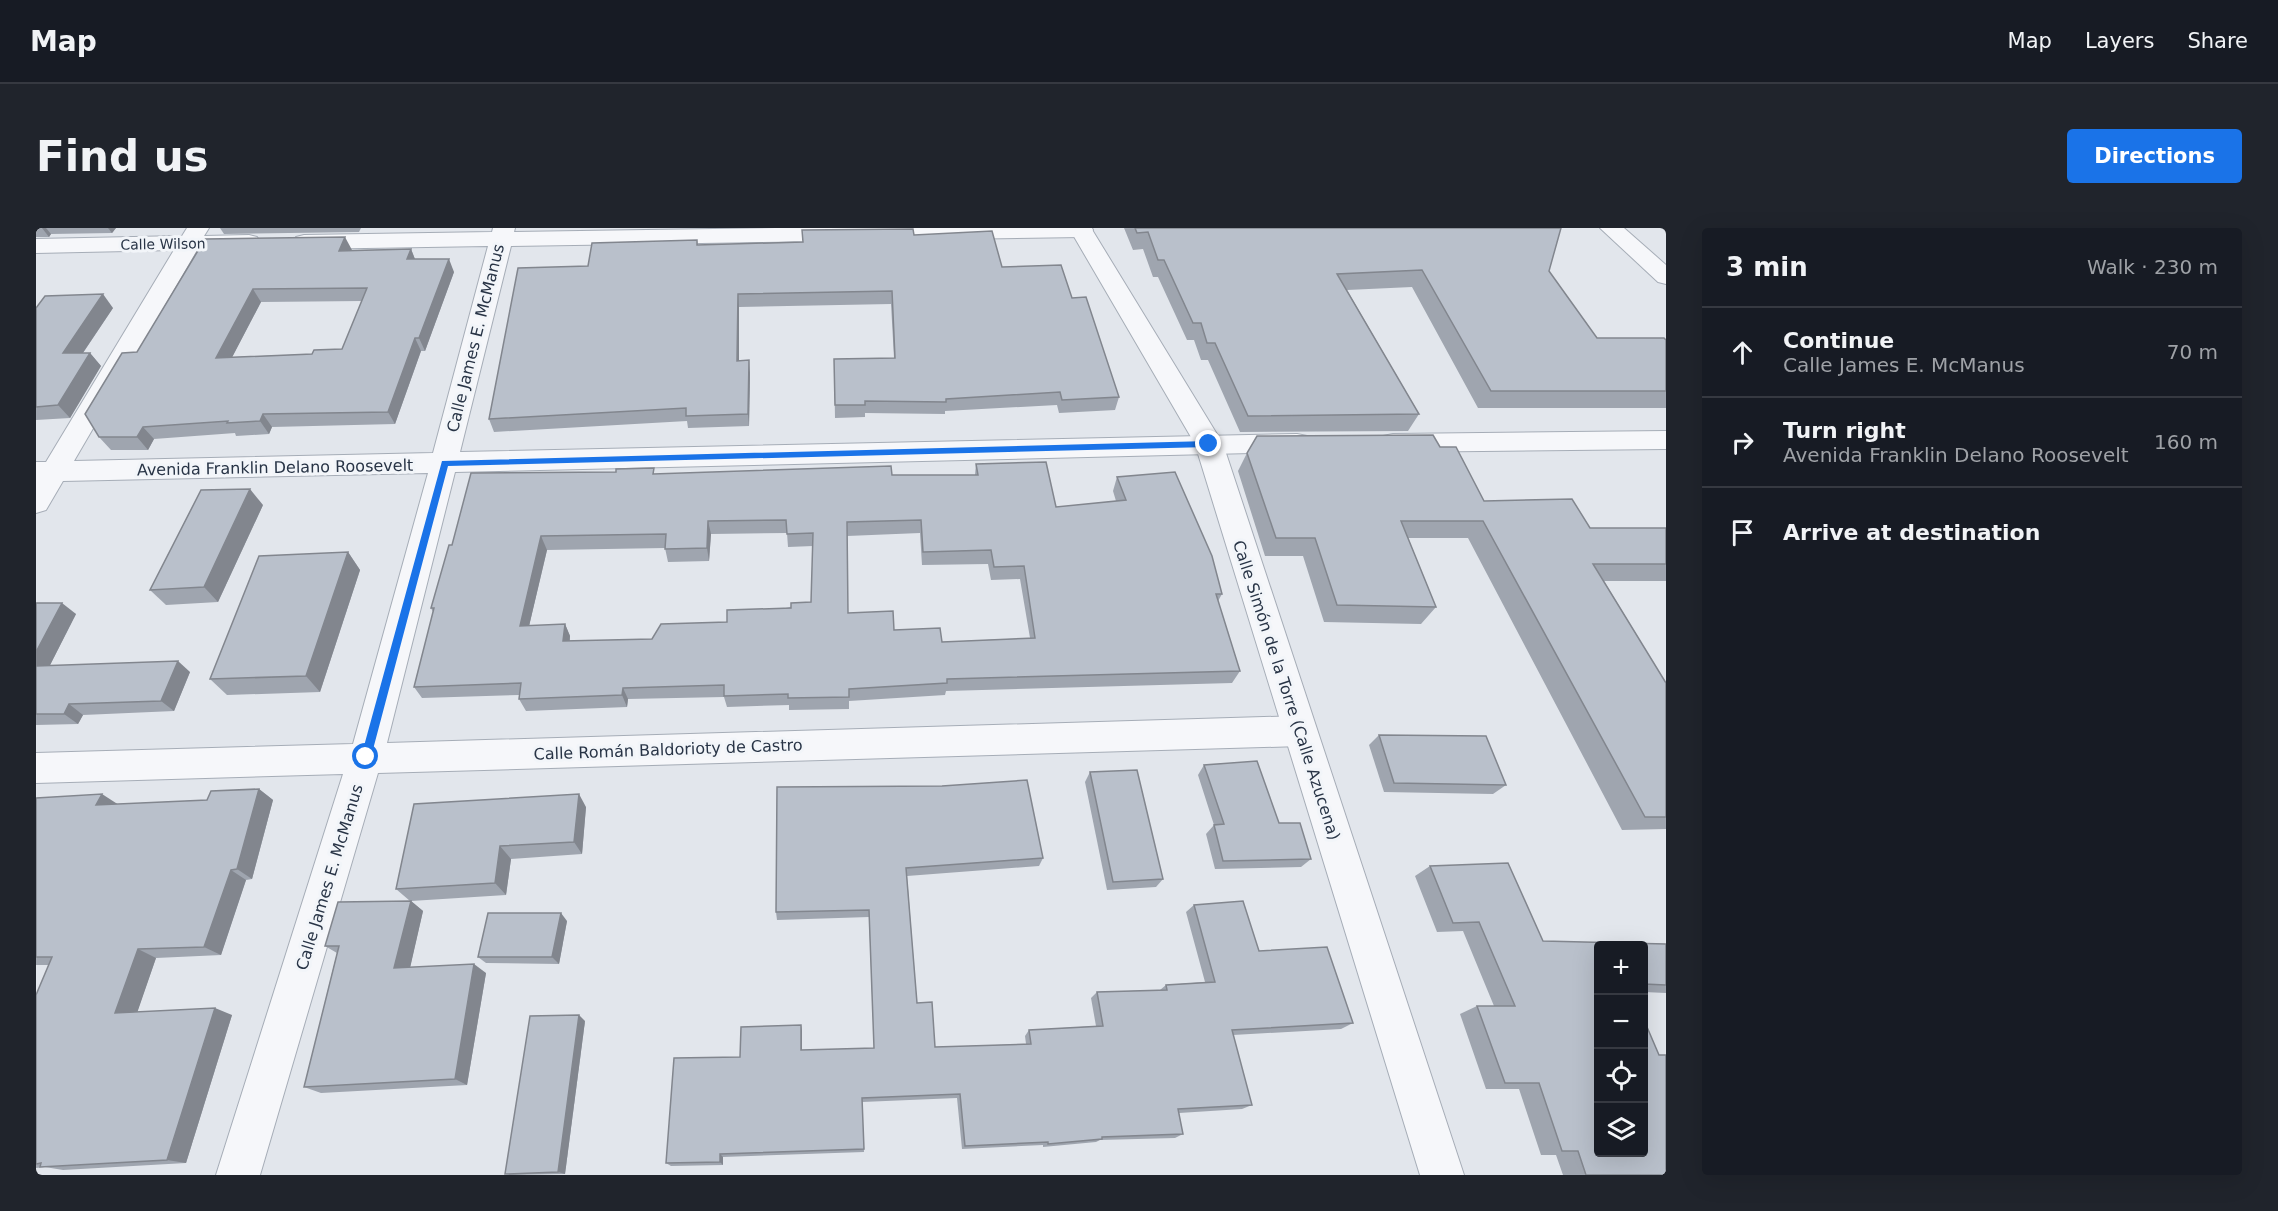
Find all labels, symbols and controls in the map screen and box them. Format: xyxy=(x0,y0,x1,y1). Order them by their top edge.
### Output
text: Map xyxy=(30,25,97,58)
text: Map xyxy=(2008,29,2052,53)
text: Layers xyxy=(2085,29,2154,53)
text: Share xyxy=(2187,29,2248,53)
button: Directions xyxy=(2067,129,2242,183)
text: Find us xyxy=(36,132,209,181)
street label: Calle Wilson xyxy=(120,235,206,253)
street label: Calle James E. McManus xyxy=(443,242,508,434)
text: 3 min xyxy=(1726,252,1808,282)
text: Walk · 230 m xyxy=(2087,255,2218,279)
text: Continue xyxy=(1783,328,1894,353)
icon: ahead xyxy=(1726,336,1759,369)
text: 70 m xyxy=(2167,340,2218,364)
text: Calle James E. McManus xyxy=(1783,353,2025,377)
text: Turn right xyxy=(1783,418,1906,443)
icon: right xyxy=(1726,426,1759,459)
route end xyxy=(1195,430,1221,456)
text: 160 m xyxy=(2154,430,2218,454)
text: Avenida Franklin Delano Roosevelt xyxy=(1783,443,2129,467)
street label: Avenida Franklin Delano Roosevelt xyxy=(137,456,413,479)
icon: arrive xyxy=(1726,516,1759,549)
text: Arrive at destination xyxy=(1783,520,2040,545)
street label: Calle Simón de la Torre (Calle Azucena) xyxy=(1229,538,1344,842)
street label: Calle Román Baldorioty de Castro xyxy=(533,735,803,764)
route start xyxy=(352,743,378,769)
street label: Calle James E. McManus xyxy=(292,782,367,972)
map controls xyxy=(1594,941,1648,1157)
button: + xyxy=(1594,941,1648,995)
button: − xyxy=(1594,995,1648,1049)
button: locate xyxy=(1594,1049,1648,1103)
button: layers xyxy=(1594,1103,1648,1157)

